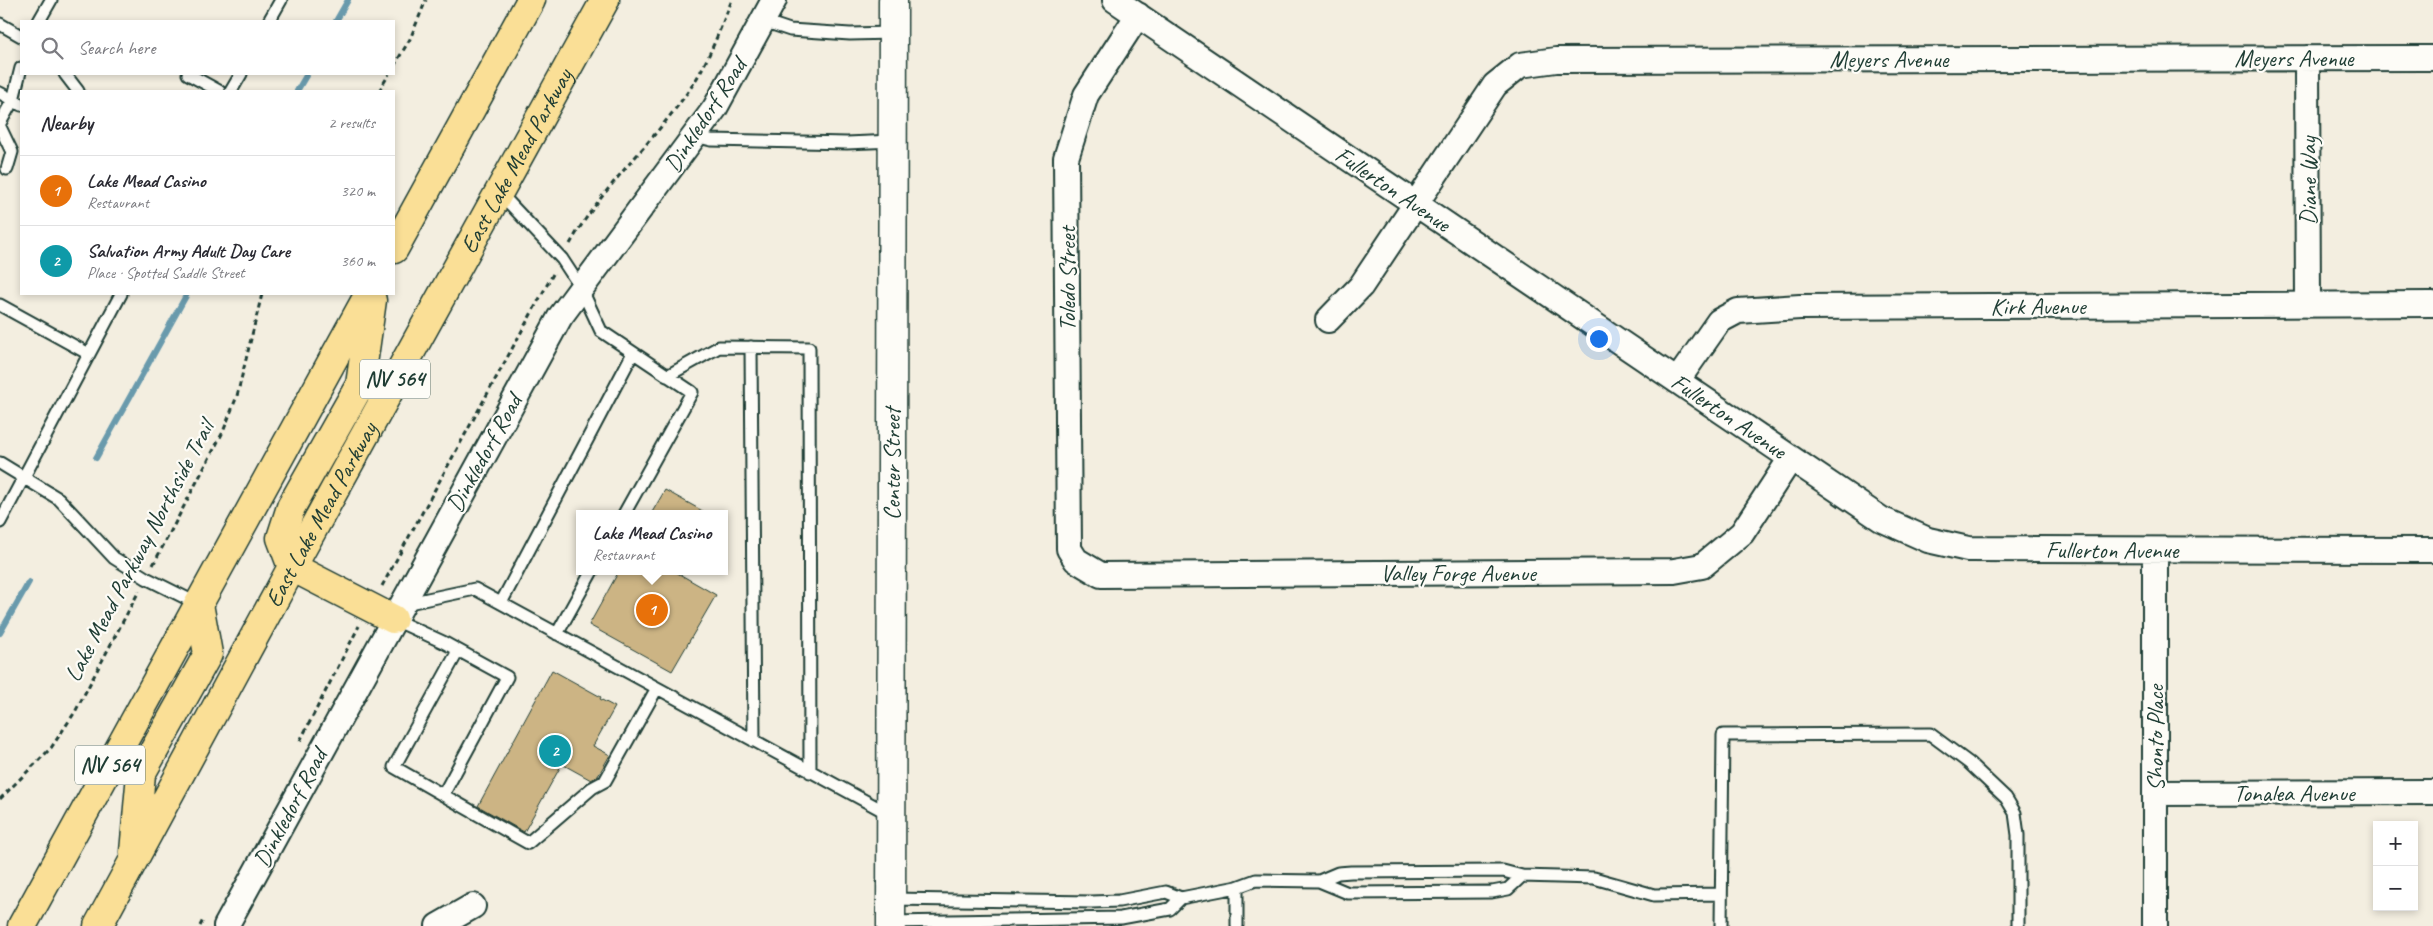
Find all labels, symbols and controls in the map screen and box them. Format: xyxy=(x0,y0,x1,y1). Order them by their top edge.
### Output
search box xyxy=(20,20,395,75)
icon: search xyxy=(38,34,66,62)
text: Search here xyxy=(78,36,155,60)
street label: Meyers Avenue xyxy=(2235,43,2356,73)
street label: Meyers Avenue xyxy=(1830,44,1951,74)
street label: Dinkledorf Road xyxy=(657,49,755,178)
street label: East Lake Mead Parkway xyxy=(453,62,580,258)
text: Nearby xyxy=(40,110,93,136)
text: 2 results xyxy=(328,113,375,133)
street label: Diane Way xyxy=(2293,135,2323,225)
street label: Fullerton Avenue xyxy=(1330,139,1458,240)
text: Lake Mead Casino xyxy=(87,169,206,193)
text: 1 xyxy=(52,181,60,201)
text: 320 m xyxy=(341,181,375,201)
text: Restaurant xyxy=(87,193,149,213)
street label: Toledo Street xyxy=(1052,225,1082,331)
text: Salvation Army Adult Day Care xyxy=(87,239,290,263)
text: 2 xyxy=(52,251,60,271)
text: 360 m xyxy=(341,251,375,271)
text: Place · Spotted Saddle Street xyxy=(87,263,244,283)
street label: Kirk Avenue xyxy=(1990,291,2088,321)
your location xyxy=(1586,326,1612,352)
road number: NV 564 xyxy=(360,359,430,398)
street label: Fullerton Avenue xyxy=(1666,366,1794,467)
street label: Dinkledorf Road xyxy=(439,386,530,517)
street label: Center Street xyxy=(877,405,907,520)
street label: Lake Mead Parkway Northside Trail xyxy=(57,412,222,687)
street label: East Lake Mead Parkway xyxy=(258,415,385,612)
popup xyxy=(576,510,728,575)
text: Lake Mead Casino xyxy=(593,521,711,545)
street label: Fullerton Avenue xyxy=(2046,535,2181,565)
text: Restaurant xyxy=(593,545,655,565)
street label: Valley Forge Avenue xyxy=(1380,558,1538,588)
pin: 1 xyxy=(636,591,668,629)
street label: Shonto Place xyxy=(2140,683,2170,791)
pin: 2 xyxy=(539,732,571,770)
street label: Dinkledorf Road xyxy=(246,741,335,872)
road number: NV 564 xyxy=(75,746,145,784)
street label: Tonalea Avenue xyxy=(2233,778,2357,808)
map controls xyxy=(2373,821,2418,911)
button: + xyxy=(2373,821,2418,866)
button: − xyxy=(2373,866,2418,911)

